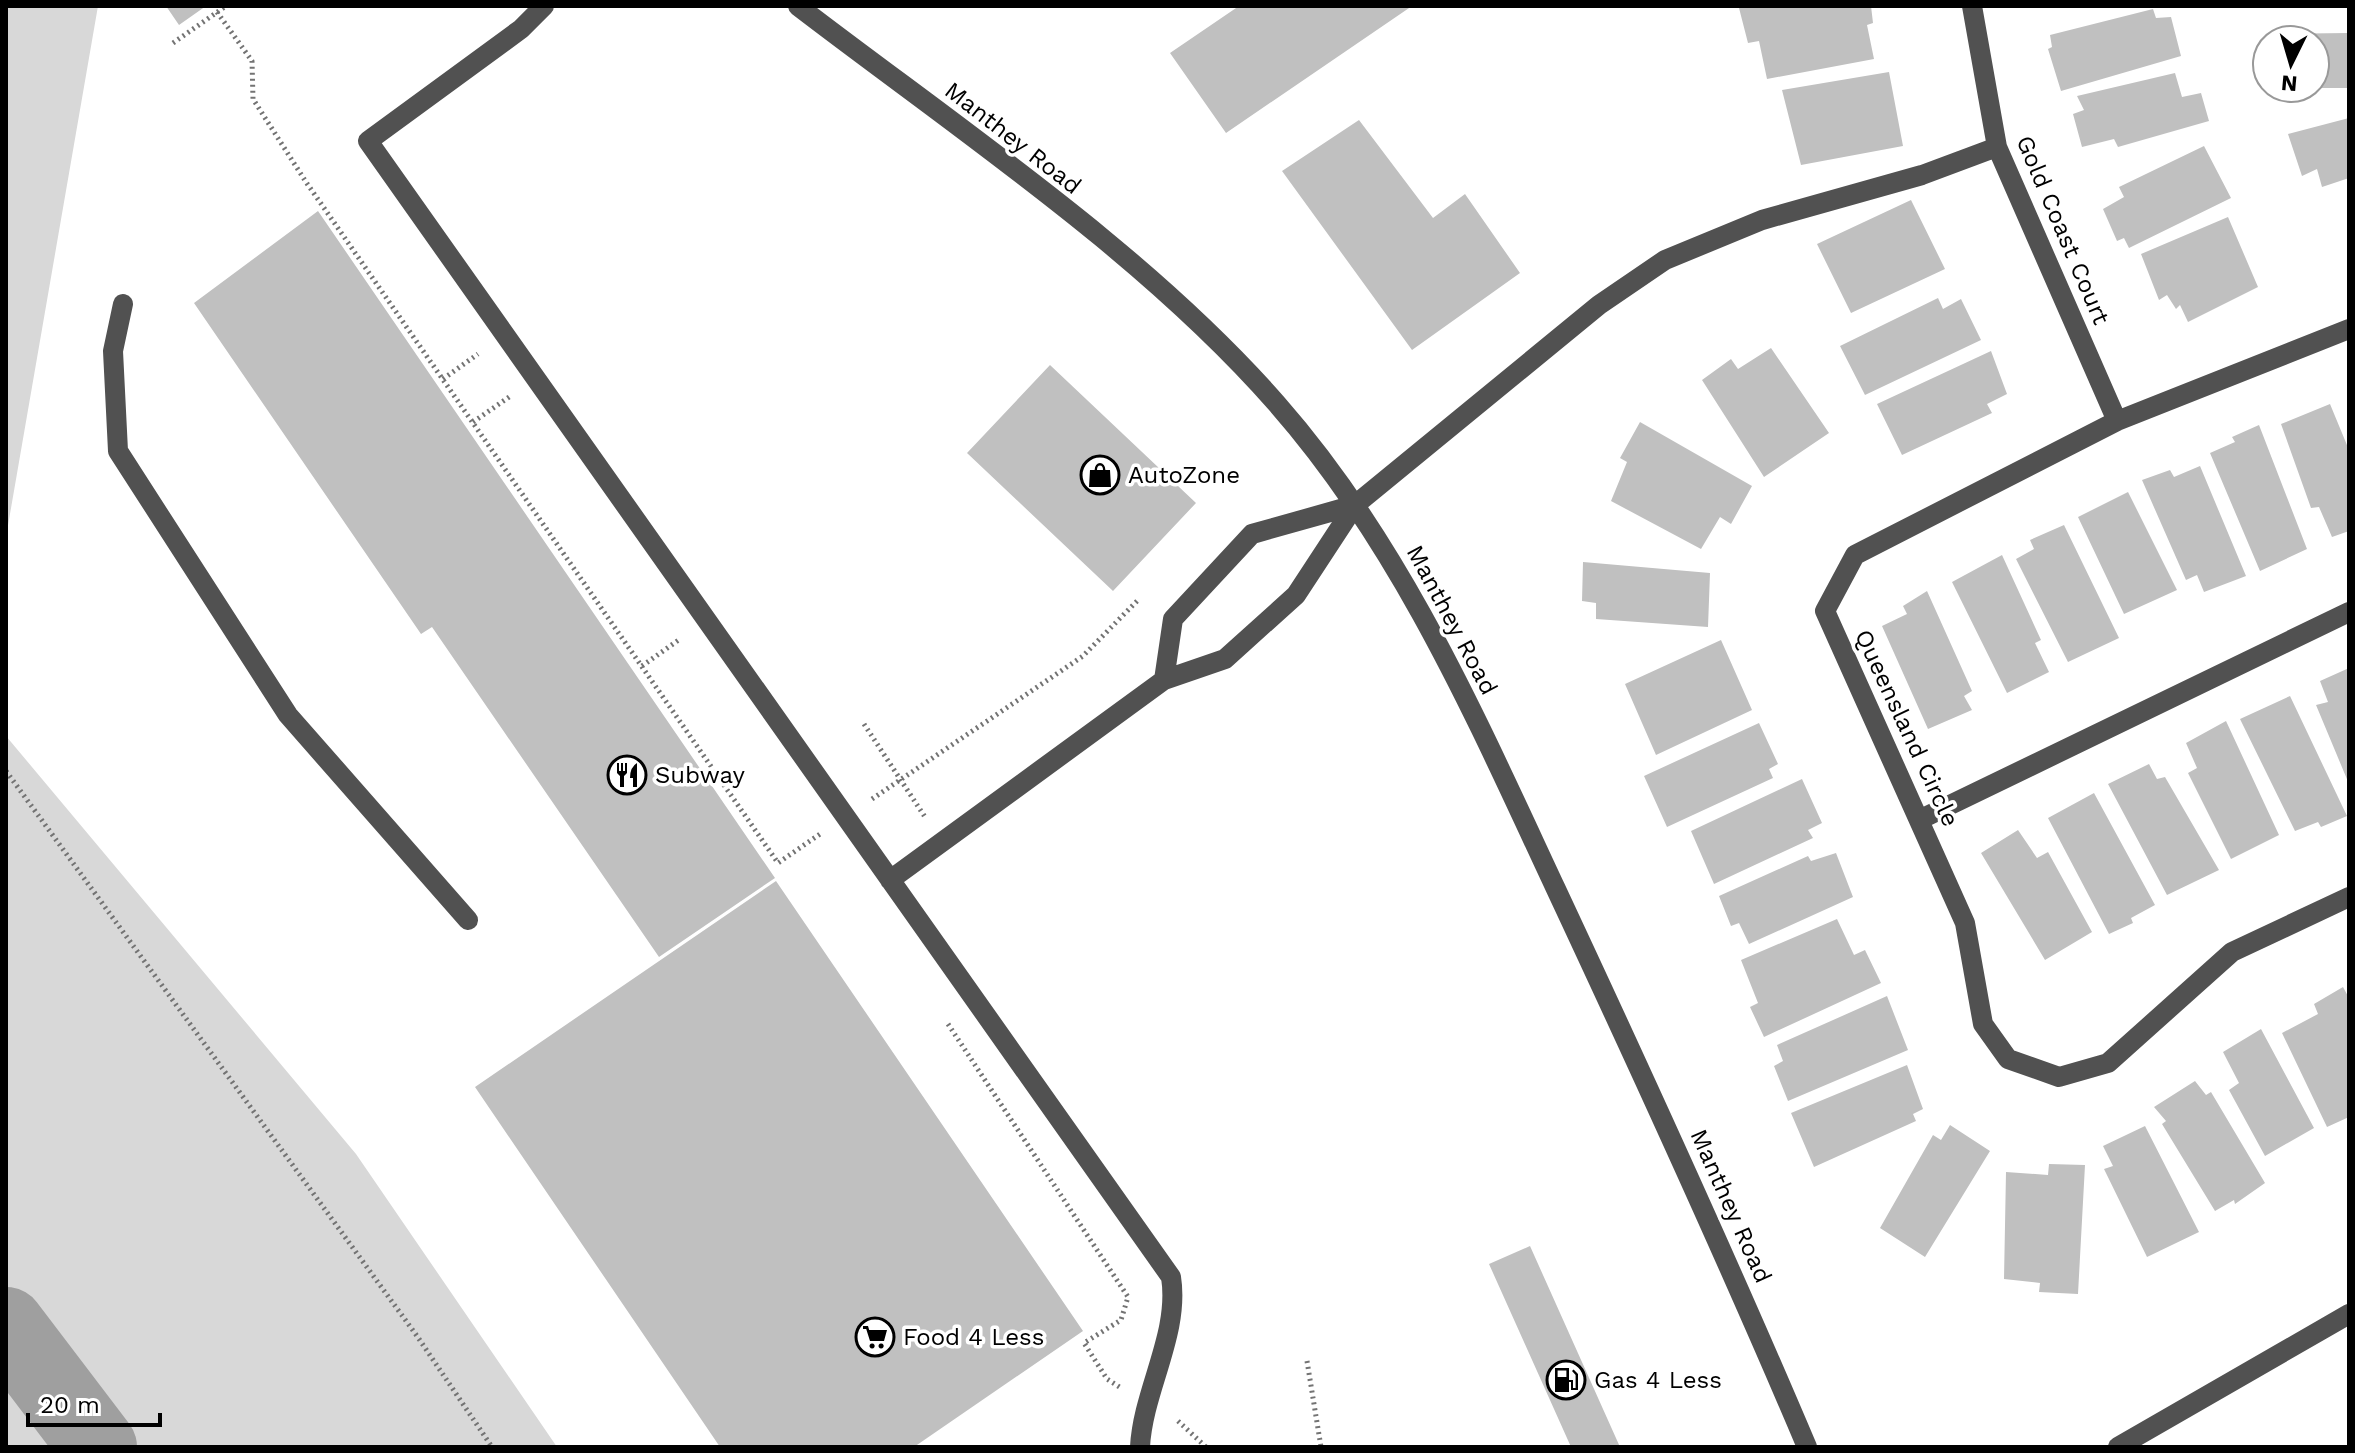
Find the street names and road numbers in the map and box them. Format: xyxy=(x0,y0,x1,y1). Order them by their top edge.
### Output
street label: Manthey Road xyxy=(939,76,1087,200)
street label: Gold Coast Court xyxy=(2011,131,2115,329)
street label: Manthey Road xyxy=(1401,540,1503,700)
street label: Queensland Circle xyxy=(1849,625,1965,831)
street label: Manthey Road xyxy=(1685,1125,1777,1287)

